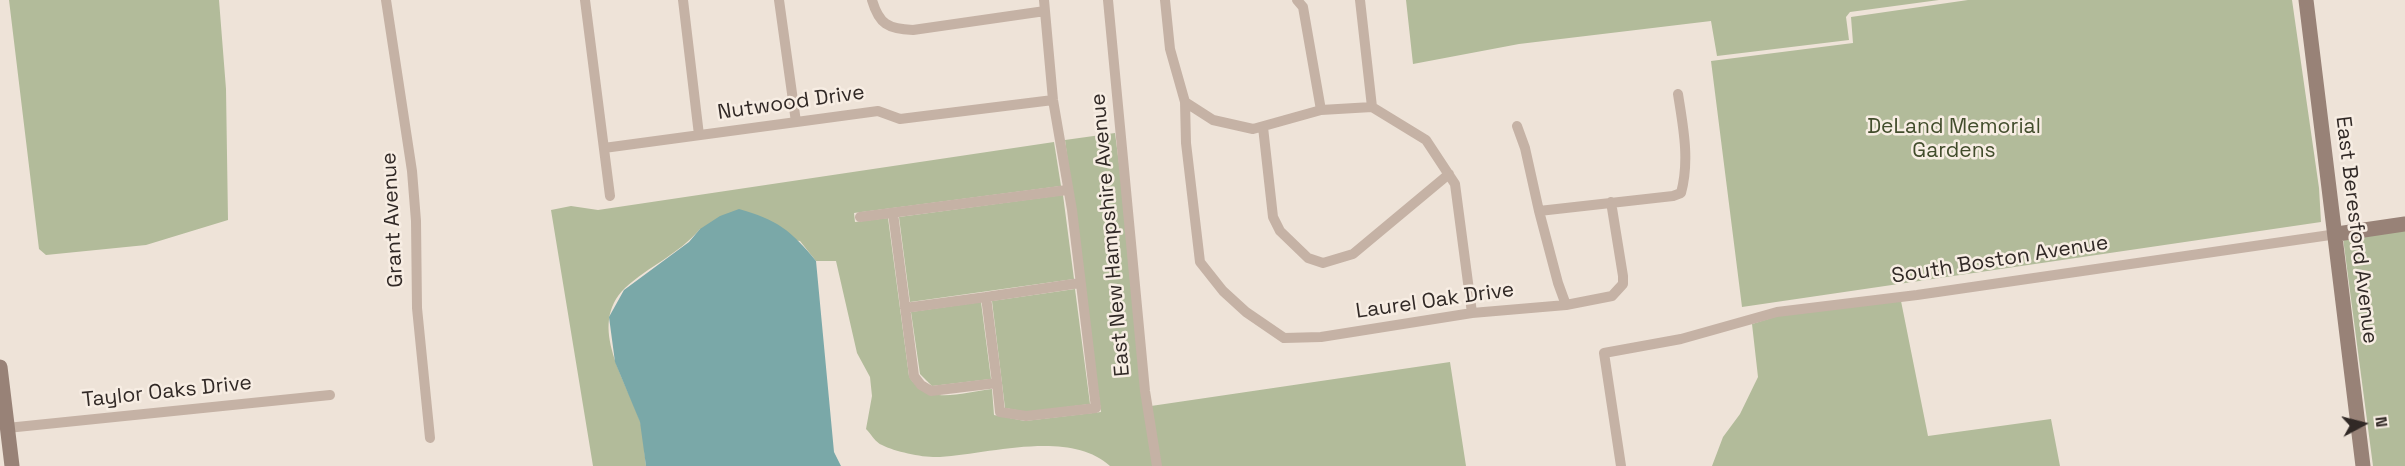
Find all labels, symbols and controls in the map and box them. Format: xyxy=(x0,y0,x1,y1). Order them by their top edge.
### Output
street label: Nutwood Drive xyxy=(716,80,866,126)
street label: East New Hampshire Avenue xyxy=(1086,92,1136,378)
park label: DeLand Memorial Gardens xyxy=(1867,114,2041,164)
street label: East Beresford Avenue xyxy=(2330,115,2382,345)
street label: Grant Avenue xyxy=(377,152,409,288)
street label: South Boston Avenue xyxy=(1890,230,2110,290)
street label: Laurel Oak Drive xyxy=(1354,277,1516,325)
street label: Taylor Oaks Drive xyxy=(81,371,253,413)
north arrow xyxy=(2333,394,2393,454)
text: N xyxy=(2370,415,2392,428)

